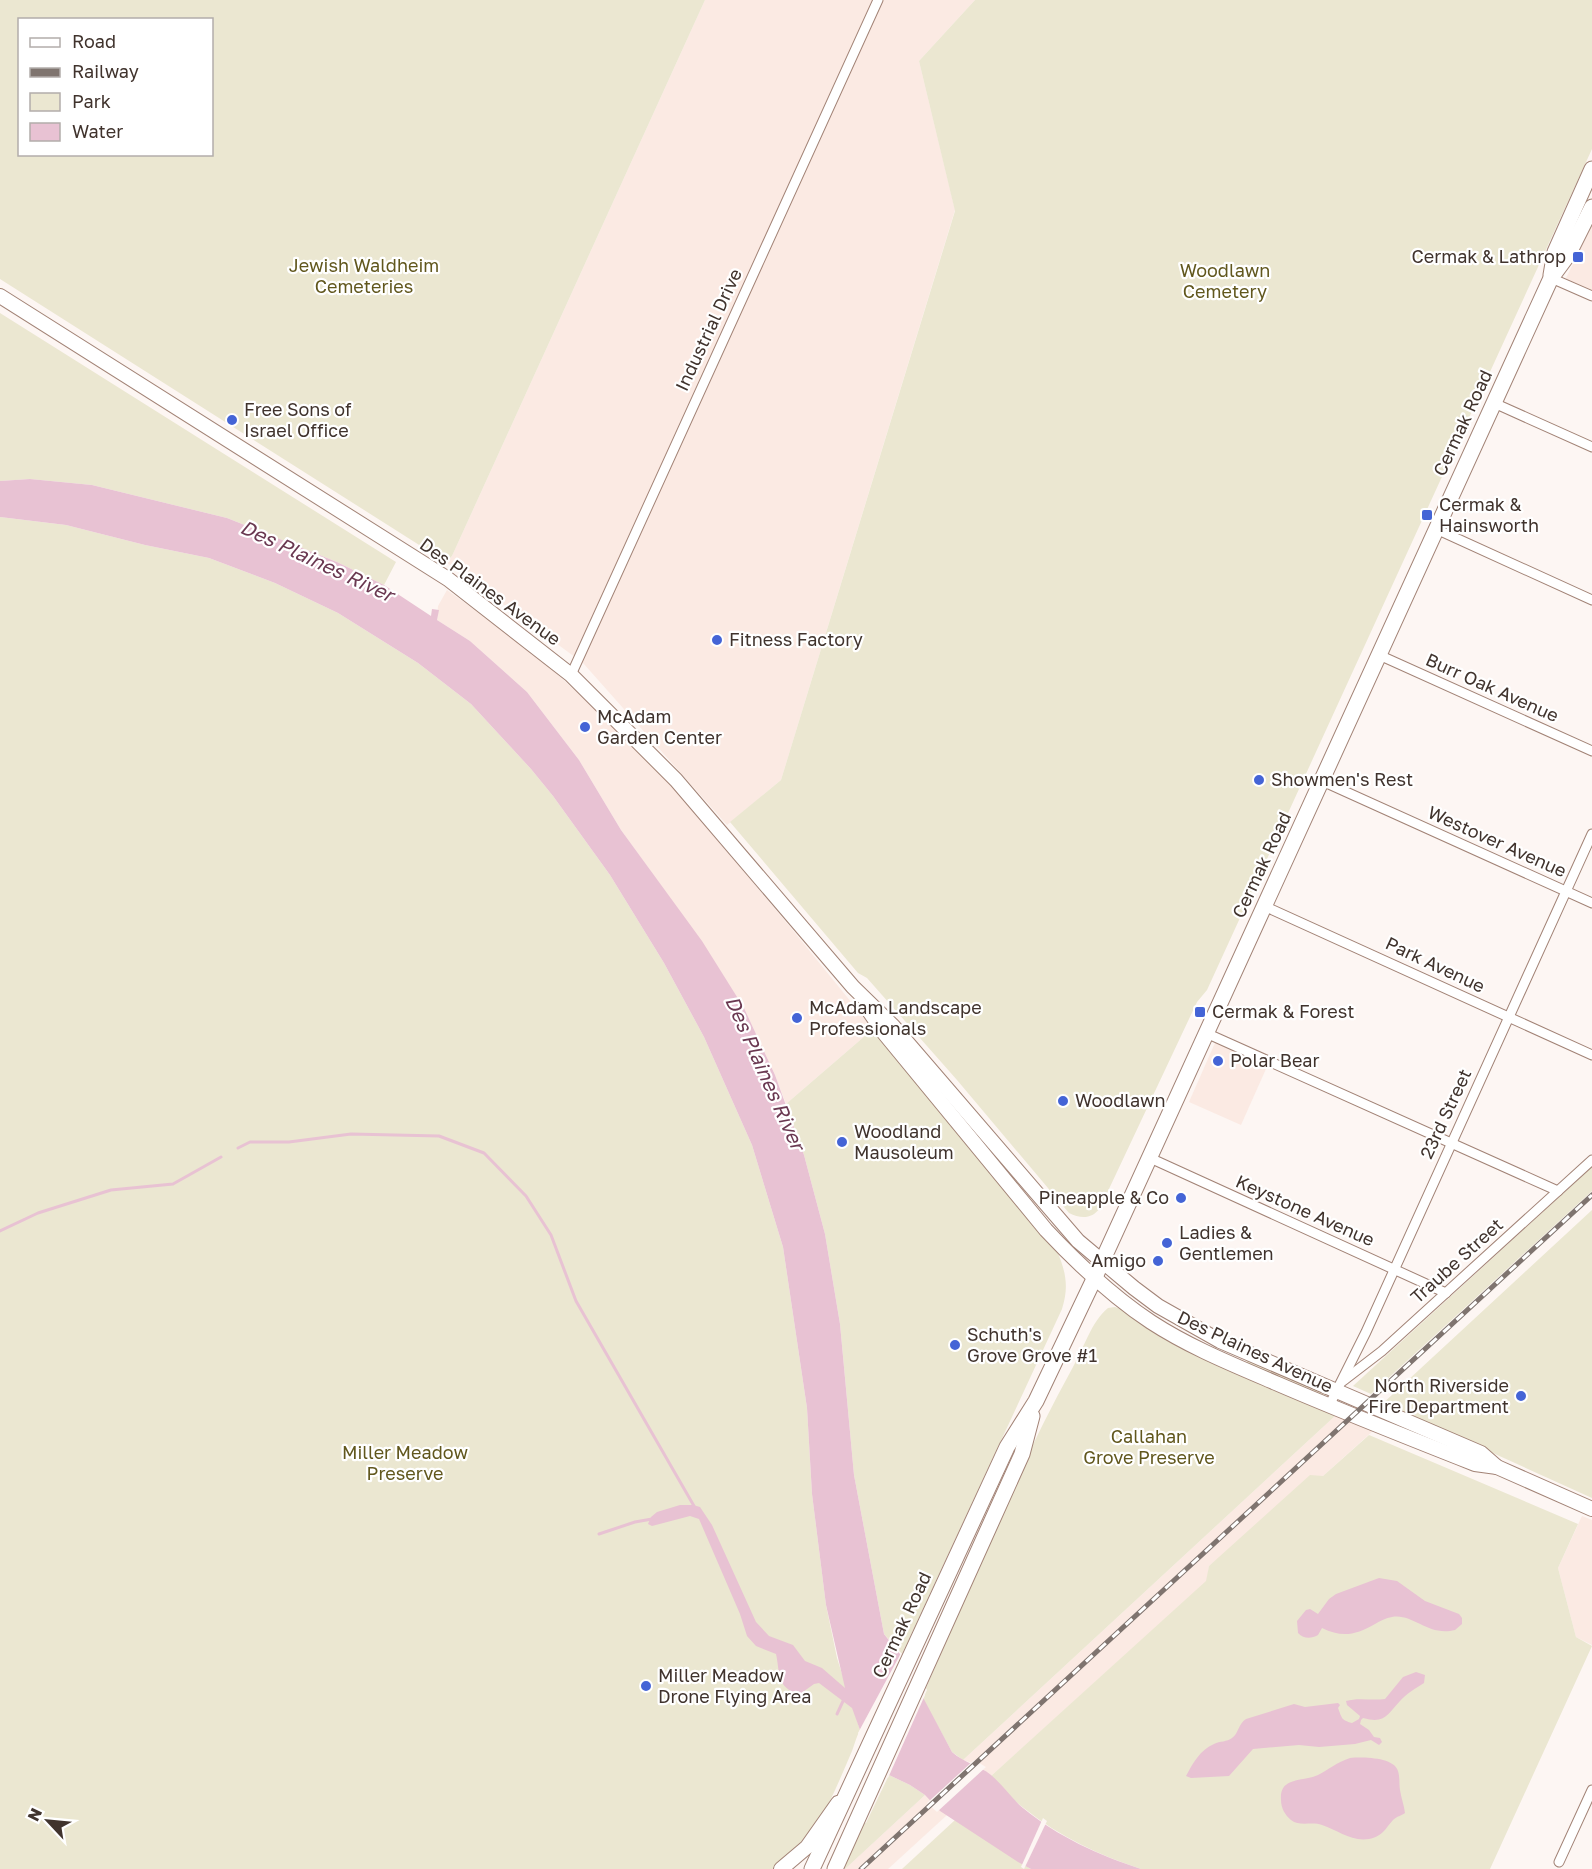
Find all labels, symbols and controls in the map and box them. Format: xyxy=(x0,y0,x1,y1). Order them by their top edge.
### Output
legend xyxy=(18,18,213,156)
text: Road xyxy=(72,30,116,52)
text: Railway xyxy=(72,60,139,82)
text: Park xyxy=(72,90,111,112)
text: Water xyxy=(72,120,123,142)
place label: Cermak & Lathrop xyxy=(1412,245,1566,267)
marker: Cermak & Lathrop xyxy=(1571,250,1585,264)
park label: Jewish Waldheim Cemeteries xyxy=(289,254,439,297)
park label: Woodlawn Cemetery xyxy=(1180,259,1270,302)
street label: Industrial Drive xyxy=(670,265,746,394)
street label: Cermak Road xyxy=(1428,366,1496,479)
place label: Free Sons of Israel Office xyxy=(244,398,352,441)
marker: Free Sons of Israel Office xyxy=(225,413,239,427)
place label: Cermak & Hainsworth xyxy=(1439,493,1539,536)
marker: Cermak & Hainsworth xyxy=(1420,508,1434,522)
water label: Des Plaines River xyxy=(237,514,401,607)
street label: Des Plaines Avenue xyxy=(416,533,565,650)
place label: Fitness Factory xyxy=(729,628,863,650)
marker: Fitness Factory xyxy=(710,633,724,647)
street label: Burr Oak Avenue xyxy=(1423,648,1562,726)
place label: McAdam Garden Center xyxy=(597,705,722,748)
marker: McAdam Garden Center xyxy=(578,720,592,734)
place label: Showmen's Rest xyxy=(1271,768,1413,790)
marker: Showmen's Rest xyxy=(1252,773,1266,787)
street label: Westover Avenue xyxy=(1425,801,1570,882)
street label: Cermak Road xyxy=(1227,808,1295,921)
street label: Park Avenue xyxy=(1382,932,1489,997)
water label: Des Plaines River xyxy=(721,992,812,1156)
place label: McAdam Landscape Professionals xyxy=(809,996,982,1039)
place label: Cermak & Forest xyxy=(1212,1000,1354,1022)
marker: Cermak & Forest xyxy=(1193,1005,1207,1019)
marker: McAdam Landscape Professionals xyxy=(790,1011,804,1025)
place label: Polar Bear xyxy=(1230,1049,1320,1071)
marker: Polar Bear xyxy=(1211,1054,1225,1068)
street label: 23rd Street xyxy=(1415,1065,1475,1162)
place label: Woodlawn xyxy=(1075,1089,1166,1111)
marker: Woodlawn xyxy=(1056,1094,1070,1108)
place label: Woodland Mausoleum xyxy=(854,1120,954,1163)
marker: Woodland Mausoleum xyxy=(835,1135,849,1149)
street label: Keystone Avenue xyxy=(1233,1170,1378,1251)
place label: Pineapple & Co xyxy=(1038,1186,1169,1208)
marker: Pineapple & Co xyxy=(1174,1191,1188,1205)
street label: Traube Street xyxy=(1406,1213,1507,1307)
place label: Ladies & Gentlemen xyxy=(1179,1221,1274,1264)
marker: Ladies & Gentlemen xyxy=(1160,1236,1174,1250)
place label: Amigo xyxy=(1091,1249,1146,1271)
marker: Amigo xyxy=(1151,1254,1165,1268)
street label: Des Plaines Avenue xyxy=(1174,1305,1337,1397)
place label: Schuth's Grove Grove #1 xyxy=(967,1323,1097,1366)
marker: Schuth's Grove Grove #1 xyxy=(948,1338,962,1352)
place label: North Riverside Fire Department xyxy=(1368,1374,1509,1417)
marker: North Riverside Fire Department xyxy=(1514,1389,1528,1403)
park label: Callahan Grove Preserve xyxy=(1083,1425,1215,1468)
park label: Miller Meadow Preserve xyxy=(342,1441,468,1484)
street label: Cermak Road xyxy=(867,1568,935,1681)
place label: Miller Meadow Drone Flying Area xyxy=(658,1664,811,1707)
marker: Miller Meadow Drone Flying Area xyxy=(639,1679,653,1693)
north arrow xyxy=(18,1791,78,1851)
text: N xyxy=(23,1805,46,1824)

